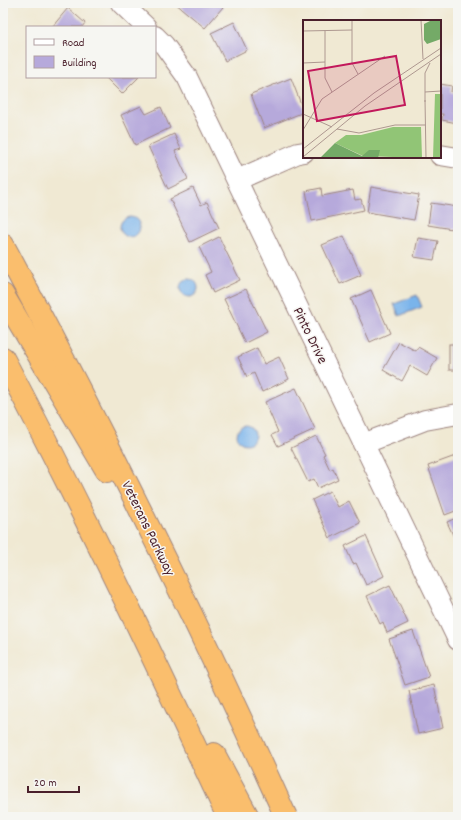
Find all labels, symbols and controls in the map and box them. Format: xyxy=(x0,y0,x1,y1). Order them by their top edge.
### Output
inset map xyxy=(303,20,441,158)
legend xyxy=(26,26,156,78)
text: Road xyxy=(62,35,84,52)
text: Building xyxy=(62,55,97,72)
street label: Pinto Drive xyxy=(286,304,333,368)
street label: Veterans Parkway xyxy=(115,478,180,581)
scale bar xyxy=(28,768,79,794)
text: 20 m xyxy=(34,775,57,792)

